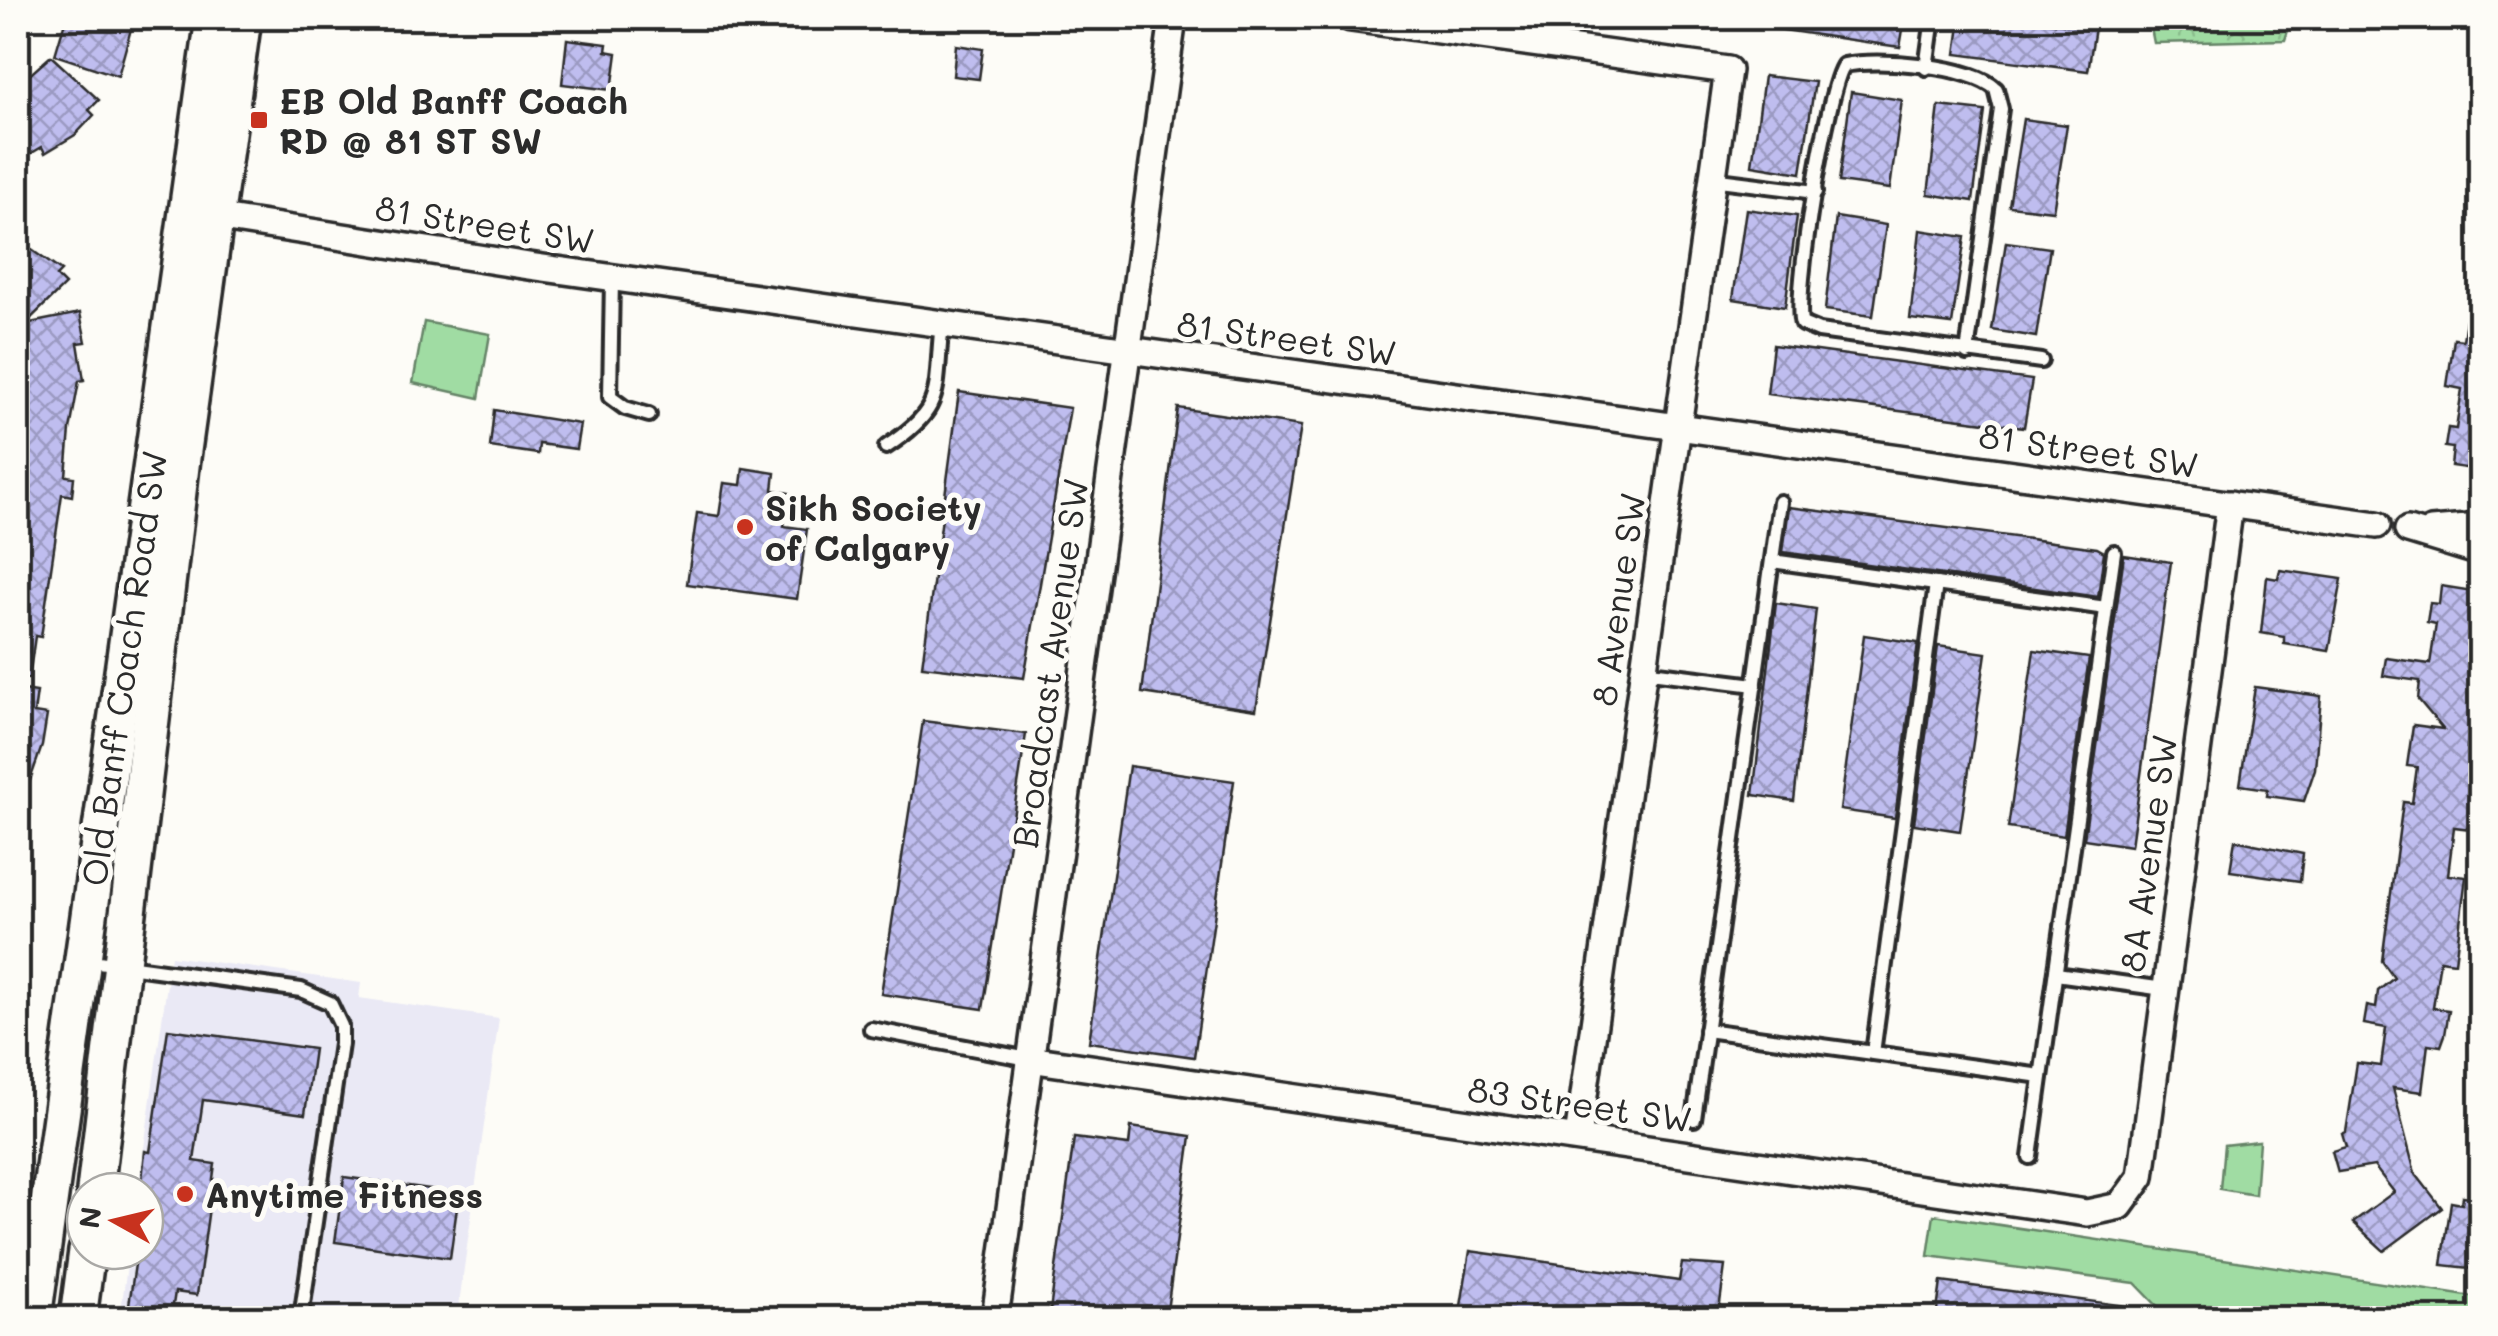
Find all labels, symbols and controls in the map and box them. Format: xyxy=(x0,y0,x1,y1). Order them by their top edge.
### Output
place label: EB Old Banff Coach RD @ 81 ST SW xyxy=(279,77,628,163)
marker: EB Old Banff Coach RD @ 81 ST SW xyxy=(248,109,270,131)
street label: 81 Street SW xyxy=(372,183,598,263)
street label: 81 Street SW xyxy=(1174,299,1400,375)
street label: 81 Street SW xyxy=(1976,411,2202,487)
street label: Old Banff Coach Road SW xyxy=(70,447,176,889)
street label: Broadcast Avenue SW xyxy=(1000,475,1098,851)
place label: Sikh Society of Calgary xyxy=(765,484,982,570)
street label: 8 Avenue SW xyxy=(1579,489,1655,709)
marker: Sikh Society of Calgary xyxy=(734,516,756,538)
street label: 8A Avenue SW xyxy=(2108,731,2186,975)
street label: 83 Street SW xyxy=(1465,1065,1695,1141)
north arrow xyxy=(65,1171,165,1271)
place label: Anytime Fitness xyxy=(205,1171,483,1217)
marker: Anytime Fitness xyxy=(174,1183,196,1205)
text: N xyxy=(70,1204,109,1230)

